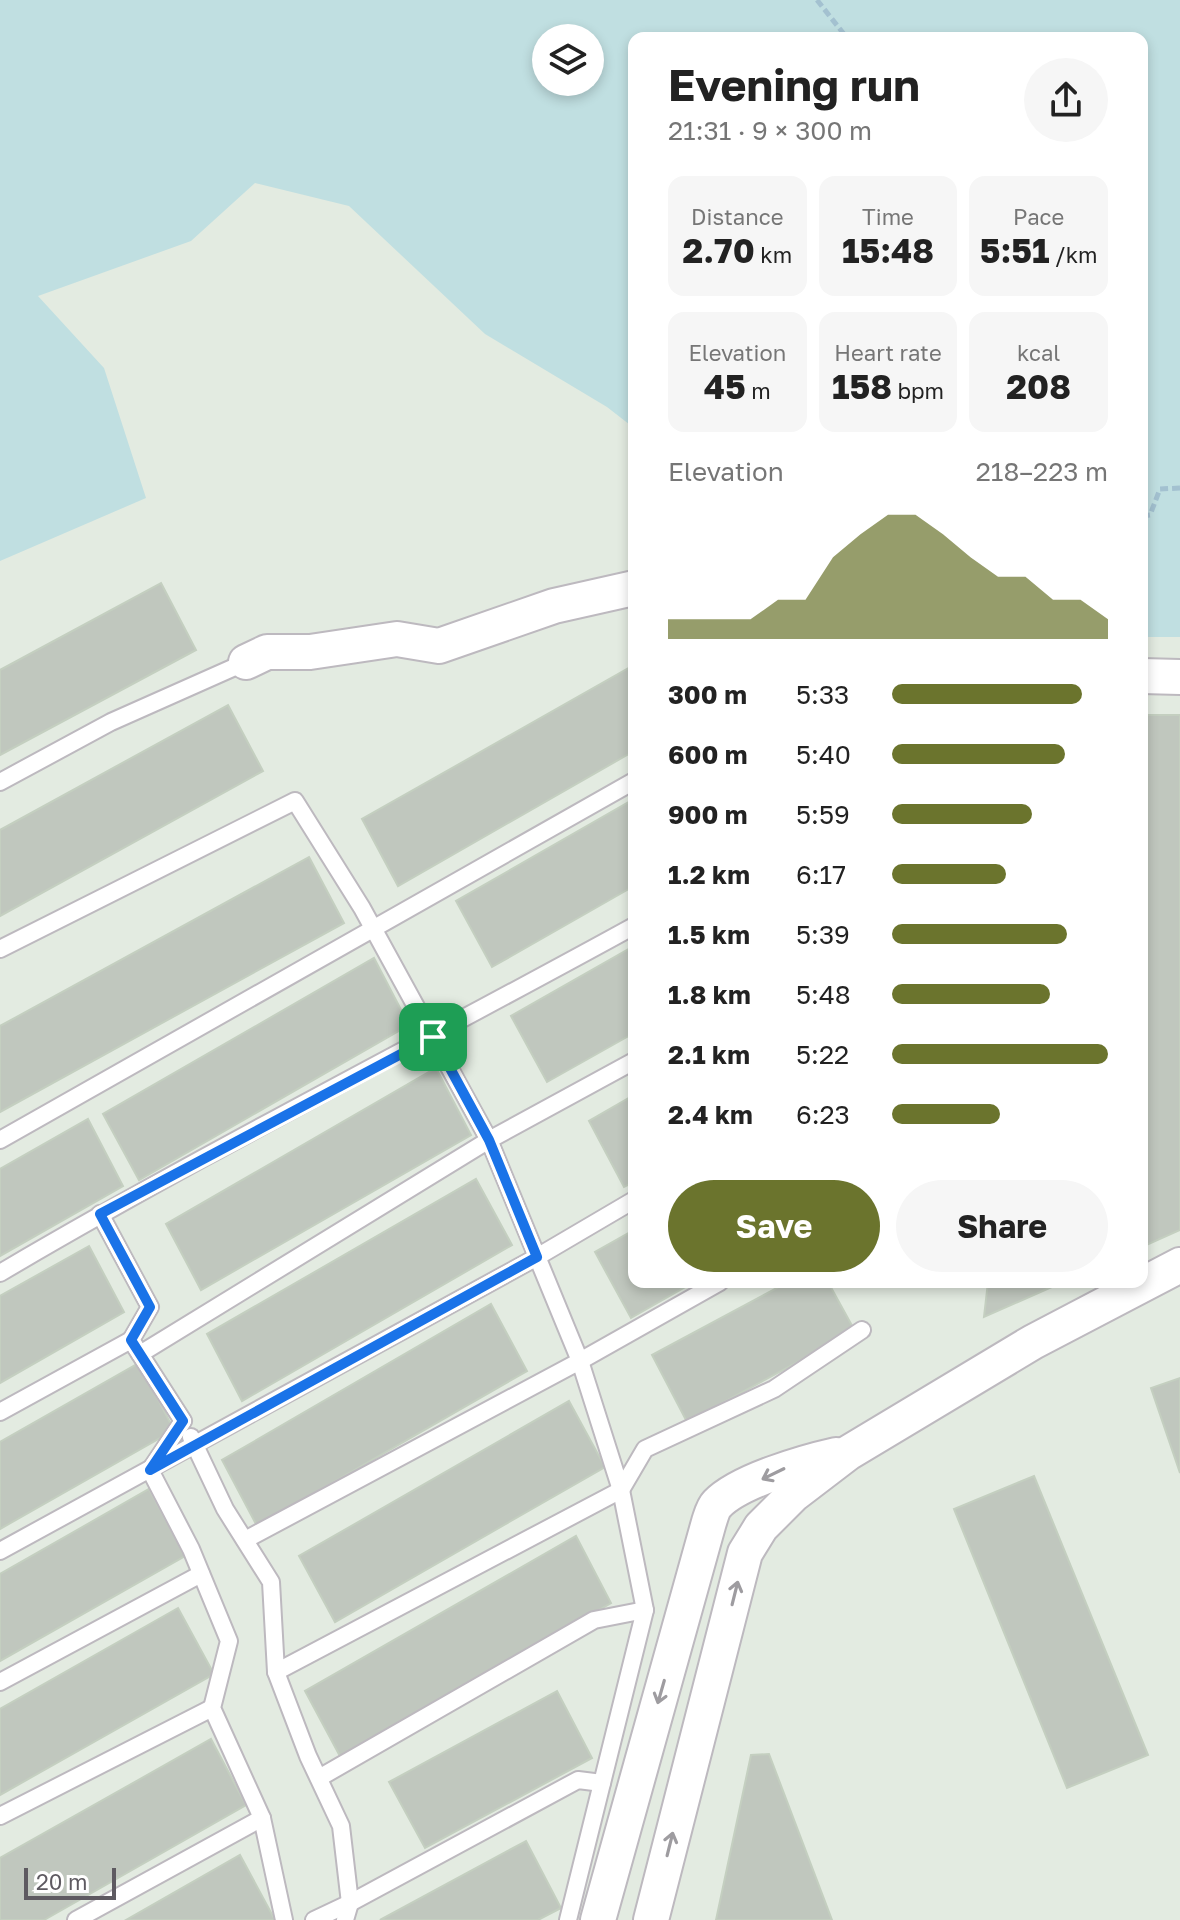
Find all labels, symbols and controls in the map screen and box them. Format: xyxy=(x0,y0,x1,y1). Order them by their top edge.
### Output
map controls xyxy=(532,24,604,96)
button: layers xyxy=(532,24,604,96)
text: Evening run xyxy=(668,58,920,111)
button: share xyxy=(1024,58,1108,142)
text: 21:31 · 9 × 300 m xyxy=(668,115,872,146)
text: Distance xyxy=(691,203,784,230)
text: Time xyxy=(862,203,914,230)
text: Pace xyxy=(1013,203,1064,230)
text: 2.70 xyxy=(683,230,755,270)
text: 15:48 xyxy=(842,230,934,270)
text: 5:51 xyxy=(980,230,1050,270)
text: km xyxy=(755,241,792,268)
text: /km xyxy=(1050,241,1098,268)
text: Elevation xyxy=(688,339,786,366)
text: Heart rate xyxy=(834,339,942,366)
text: kcal xyxy=(1017,339,1060,366)
text: 45 xyxy=(704,366,746,406)
text: 158 xyxy=(832,366,892,406)
text: 208 xyxy=(1006,366,1071,406)
text: m xyxy=(746,377,771,404)
text: bpm xyxy=(892,377,944,404)
text: Elevation xyxy=(668,456,784,487)
text: 218–223 m xyxy=(976,456,1108,487)
text: 300 m xyxy=(668,679,747,710)
text: 5:33 xyxy=(796,679,849,710)
text: 600 m xyxy=(668,739,748,770)
text: 5:40 xyxy=(796,739,851,770)
text: 900 m xyxy=(668,799,748,830)
text: 5:59 xyxy=(796,799,850,830)
text: 1.2 km xyxy=(668,859,750,890)
text: 6:17 xyxy=(796,859,846,890)
text: 1.5 km xyxy=(668,919,750,950)
text: 5:39 xyxy=(796,919,850,950)
text: 1.8 km xyxy=(668,979,751,1010)
text: 5:48 xyxy=(796,979,851,1010)
pin xyxy=(399,1003,467,1071)
icon: arrive xyxy=(411,1015,455,1059)
text: 2.1 km xyxy=(668,1039,750,1070)
text: 5:22 xyxy=(796,1039,849,1070)
text: 2.4 km xyxy=(668,1099,753,1130)
text: 6:23 xyxy=(796,1099,850,1130)
button: Save xyxy=(668,1180,880,1272)
button: Share xyxy=(896,1180,1108,1272)
one-way arrow xyxy=(762,1467,786,1482)
one-way arrow xyxy=(728,1580,743,1606)
one-way arrow xyxy=(653,1678,668,1704)
one-way arrow xyxy=(664,1832,679,1858)
scale bar xyxy=(24,1864,116,1900)
text: 20 m xyxy=(36,1868,87,1895)

